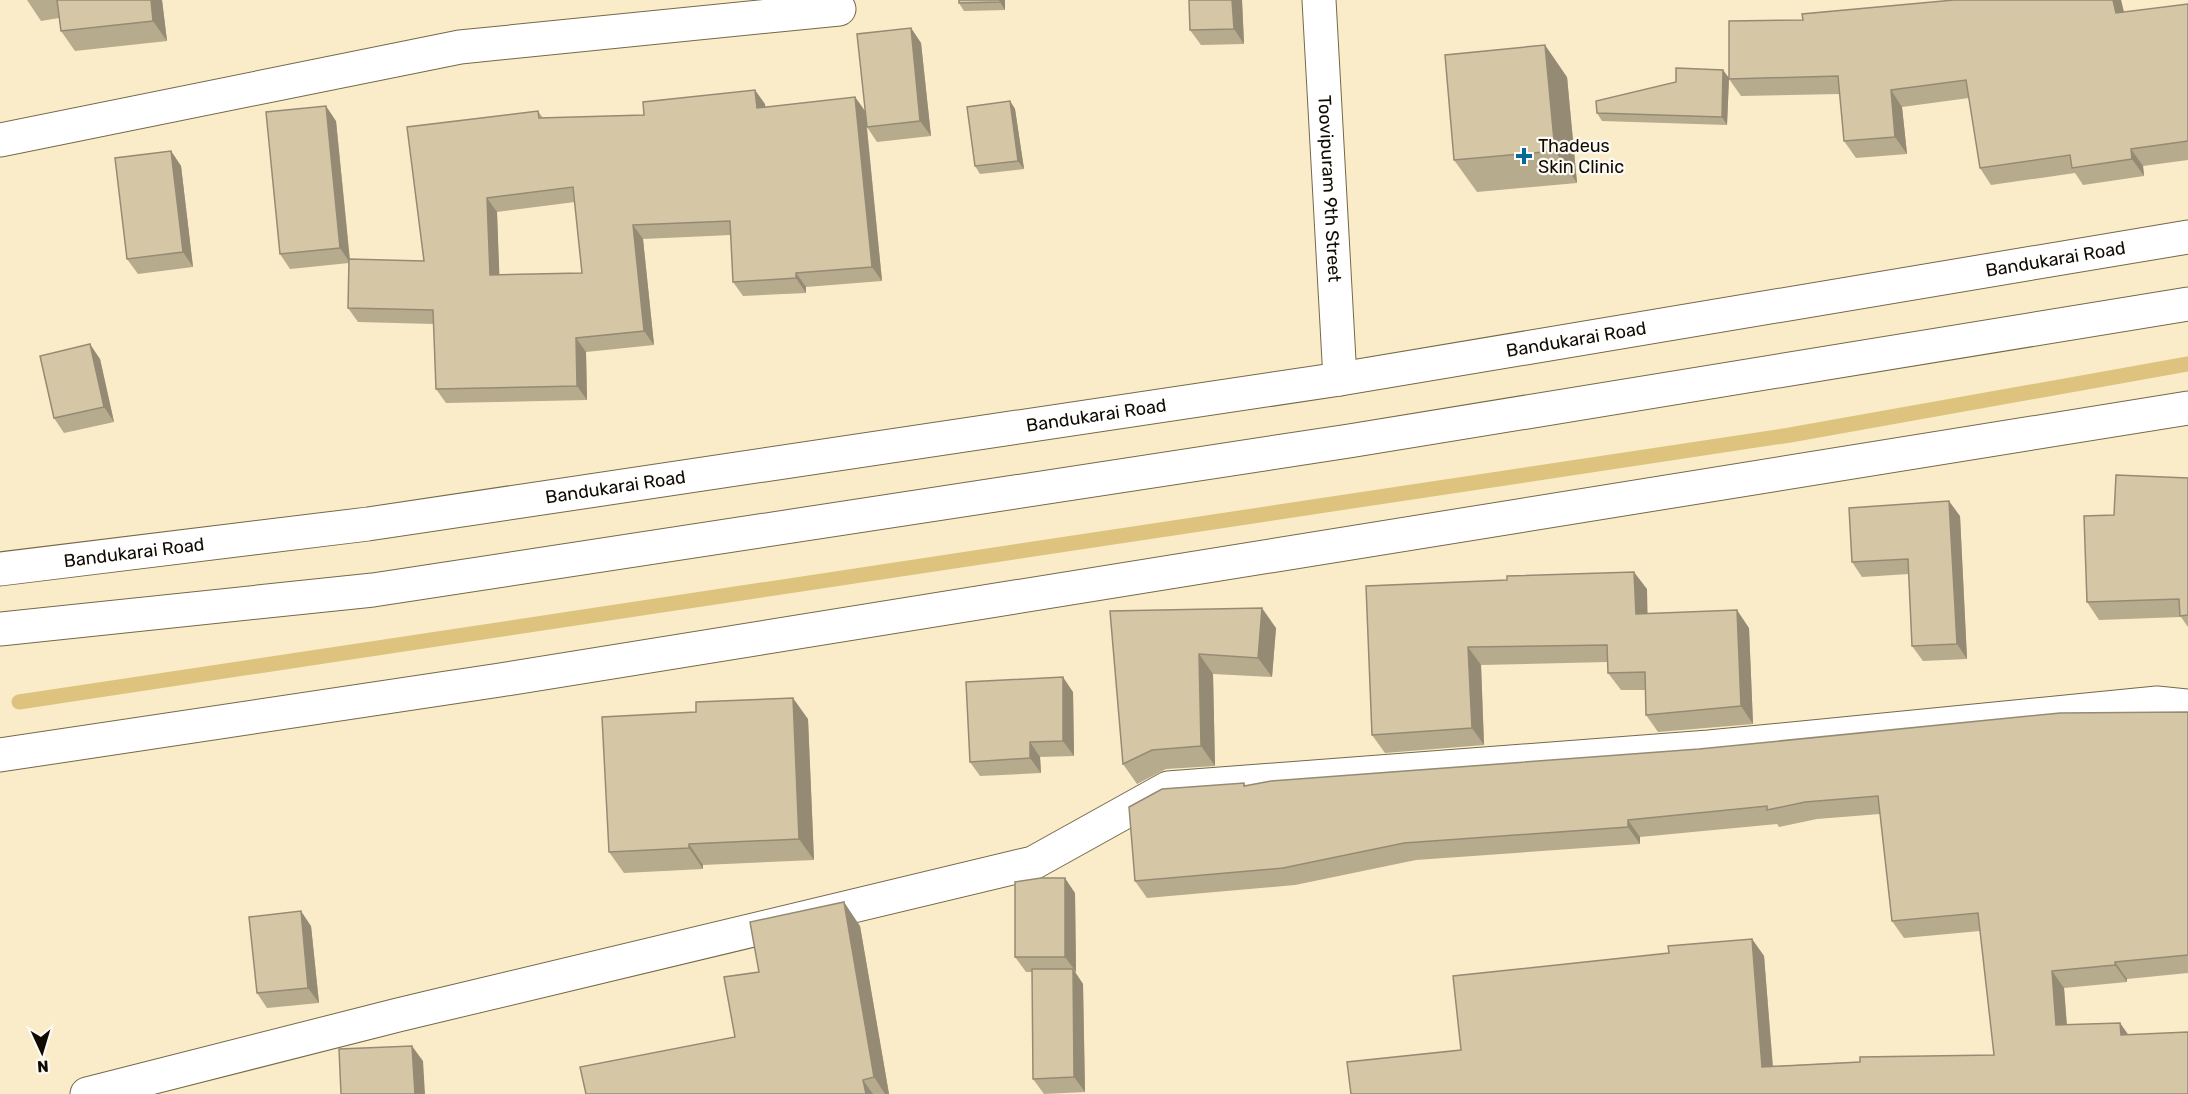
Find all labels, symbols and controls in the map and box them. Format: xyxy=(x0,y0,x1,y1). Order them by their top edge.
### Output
street label: Toovipuram 9th Street xyxy=(1313,95,1346,283)
place label: Thadeus Skin Clinic xyxy=(1538,135,1624,178)
marker: Thadeus Skin Clinic xyxy=(1515,147,1533,165)
street label: Bandukarai Road xyxy=(1984,237,2127,282)
street label: Bandukarai Road xyxy=(1505,317,1648,362)
street label: Bandukarai Road xyxy=(1025,394,1168,437)
street label: Bandukarai Road xyxy=(544,466,687,508)
street label: Bandukarai Road xyxy=(62,533,206,572)
north arrow xyxy=(12,1022,72,1082)
text: N xyxy=(37,1057,49,1076)

